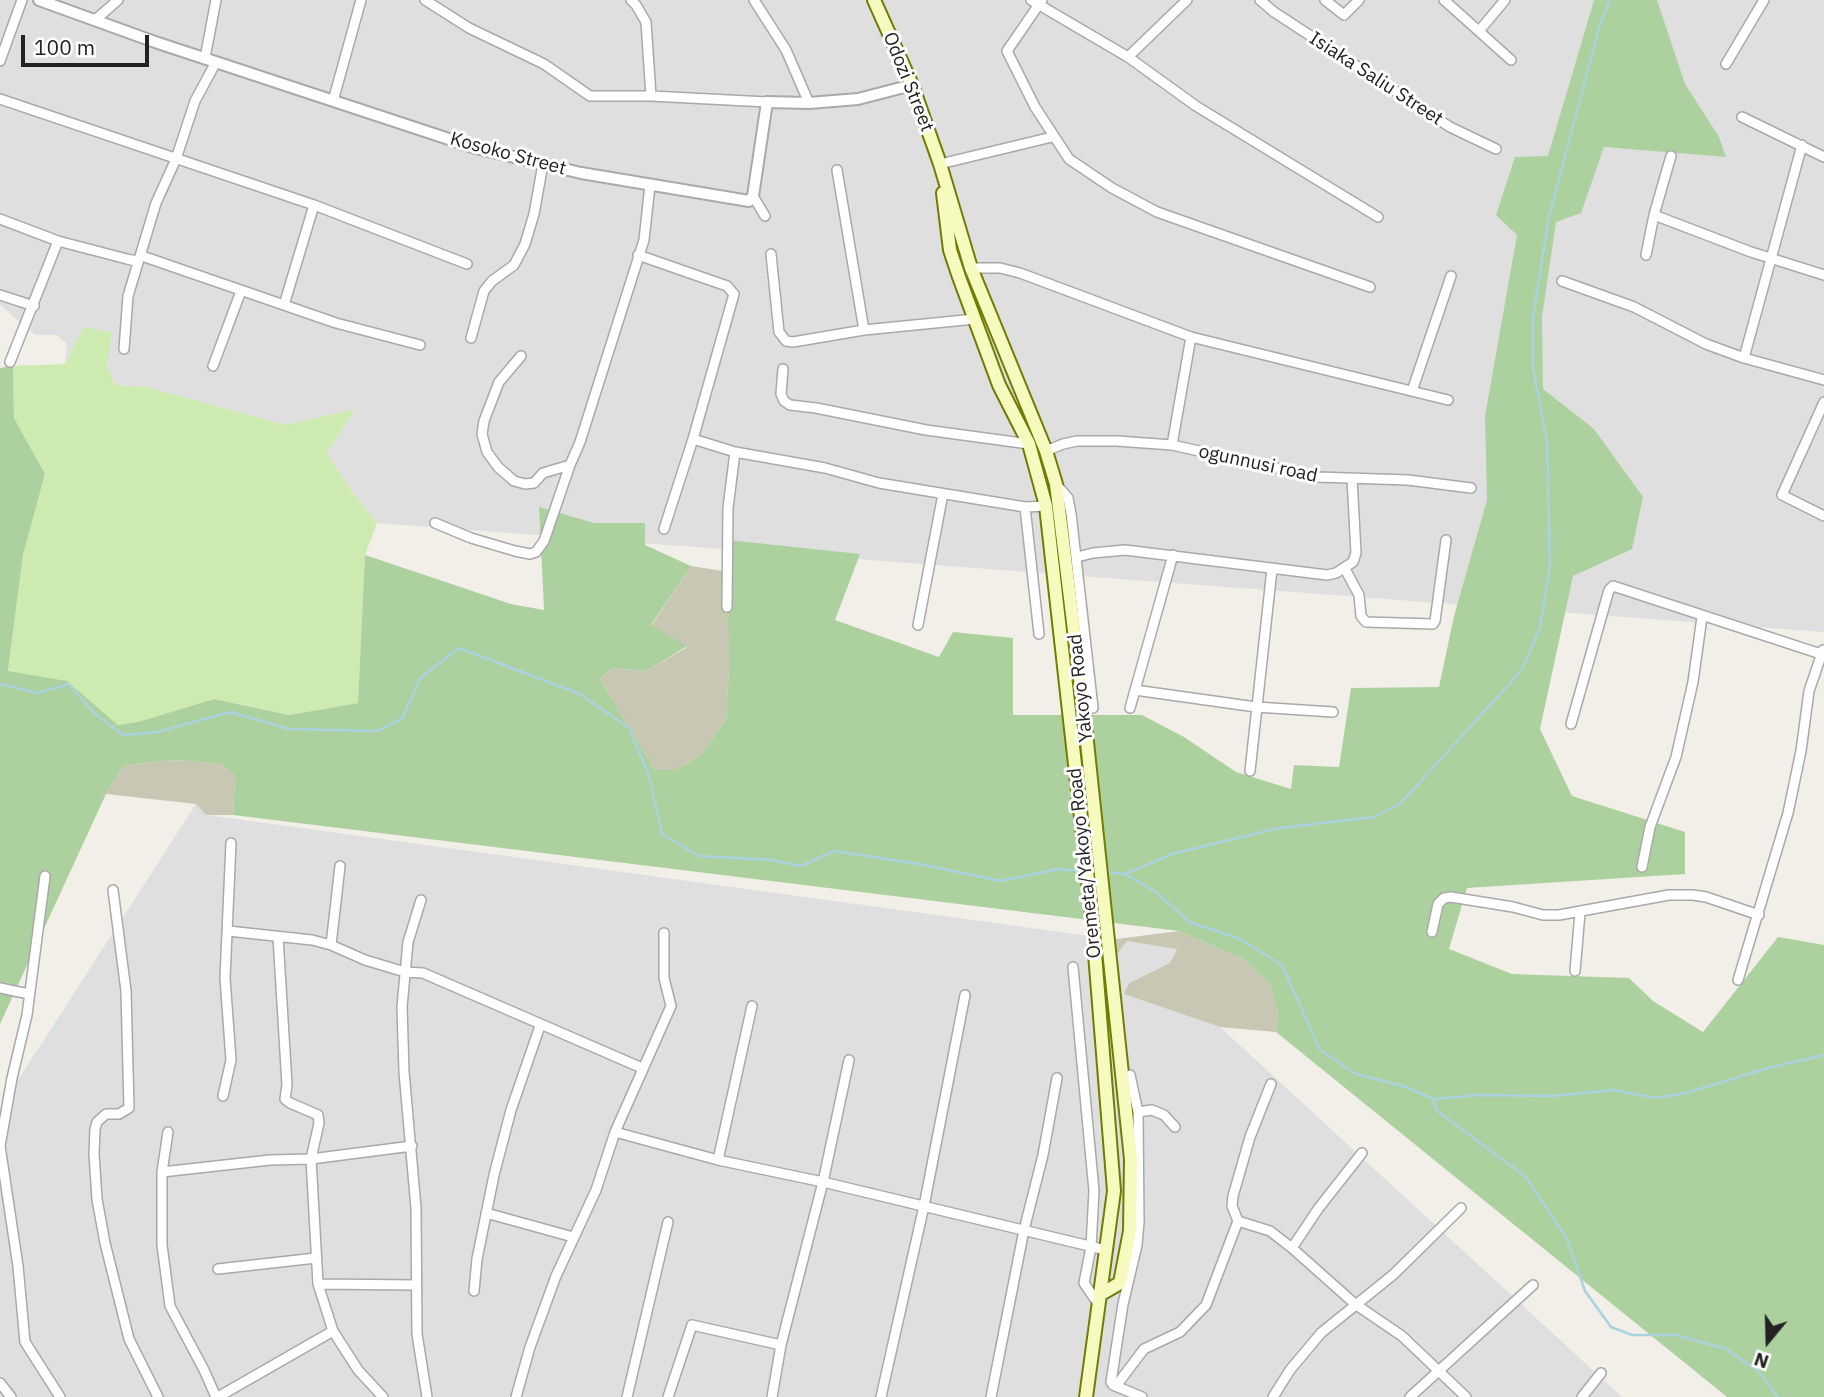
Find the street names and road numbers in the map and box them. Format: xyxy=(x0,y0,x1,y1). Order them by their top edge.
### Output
street label: Isiaka Saliu Street xyxy=(1305,27,1447,131)
street label: Odozi Street xyxy=(878,29,938,135)
street label: Kosoko Street xyxy=(448,128,568,180)
street label: ogunnusi road xyxy=(1196,440,1320,488)
street label: Yakoyo Road xyxy=(1064,633,1098,743)
street label: Oremeta/Yakoyo Road xyxy=(1064,767,1106,959)

